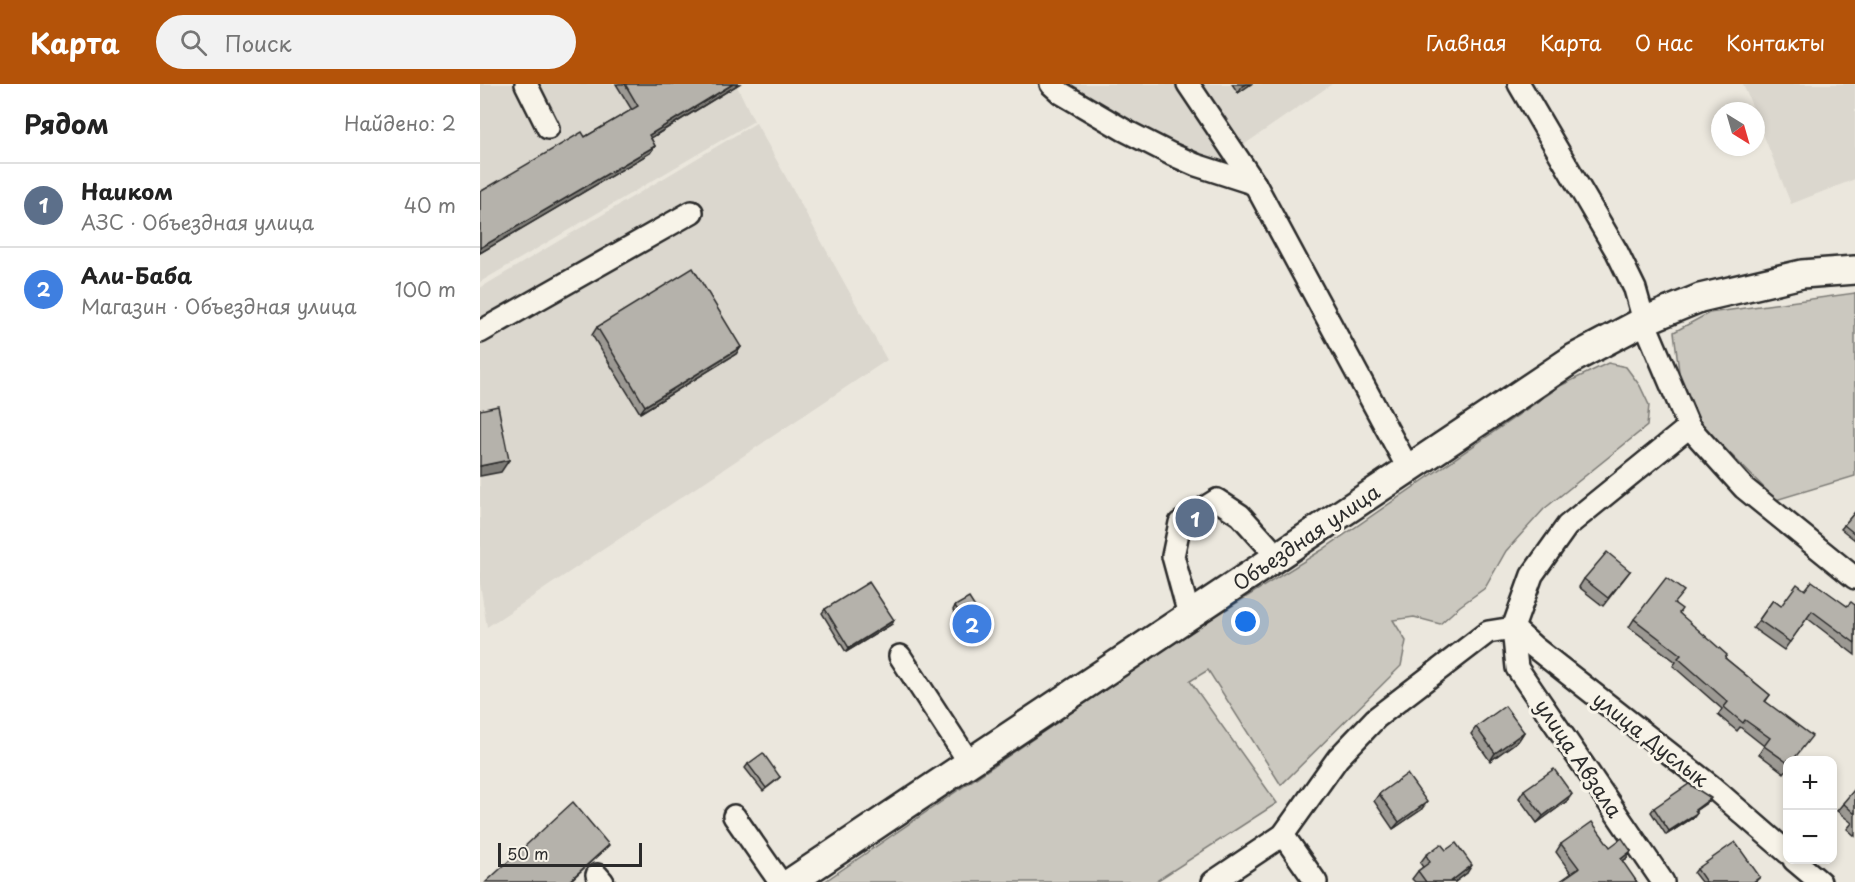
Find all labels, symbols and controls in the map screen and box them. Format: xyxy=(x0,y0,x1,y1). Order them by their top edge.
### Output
search box xyxy=(156,15,576,69)
text: Карта xyxy=(30,21,120,64)
icon: search xyxy=(177,26,210,59)
text: Поиск xyxy=(225,26,292,59)
text: Главная xyxy=(1426,26,1507,58)
text: Карта xyxy=(1540,26,1602,58)
text: О нас xyxy=(1635,26,1693,58)
text: Контакты xyxy=(1726,26,1825,58)
north arrow xyxy=(1711,102,1765,156)
text: Рядом xyxy=(24,104,109,143)
text: Найдено: 2 xyxy=(344,108,456,138)
text: Наиком xyxy=(81,174,173,207)
text: 1 xyxy=(39,190,48,220)
text: 40 m xyxy=(404,190,456,220)
text: АЗС · Объездная улица xyxy=(81,207,314,237)
text: Али-Баба xyxy=(81,258,192,291)
text: 2 xyxy=(36,274,51,304)
text: 100 m xyxy=(395,274,456,304)
text: Магазин · Объездная улица xyxy=(81,291,357,321)
street label: Объездная улица xyxy=(1226,476,1386,598)
pin: 1 xyxy=(1176,496,1214,540)
pin: 2 xyxy=(952,602,992,646)
your location xyxy=(1231,607,1260,636)
street label: улица Дуслык xyxy=(1587,684,1715,794)
street label: улица Авзала xyxy=(1528,693,1630,824)
map controls xyxy=(1783,756,1837,864)
button: + xyxy=(1783,756,1837,810)
button: − xyxy=(1783,810,1837,864)
scale bar xyxy=(498,840,642,868)
text: 50 m xyxy=(507,841,548,865)

